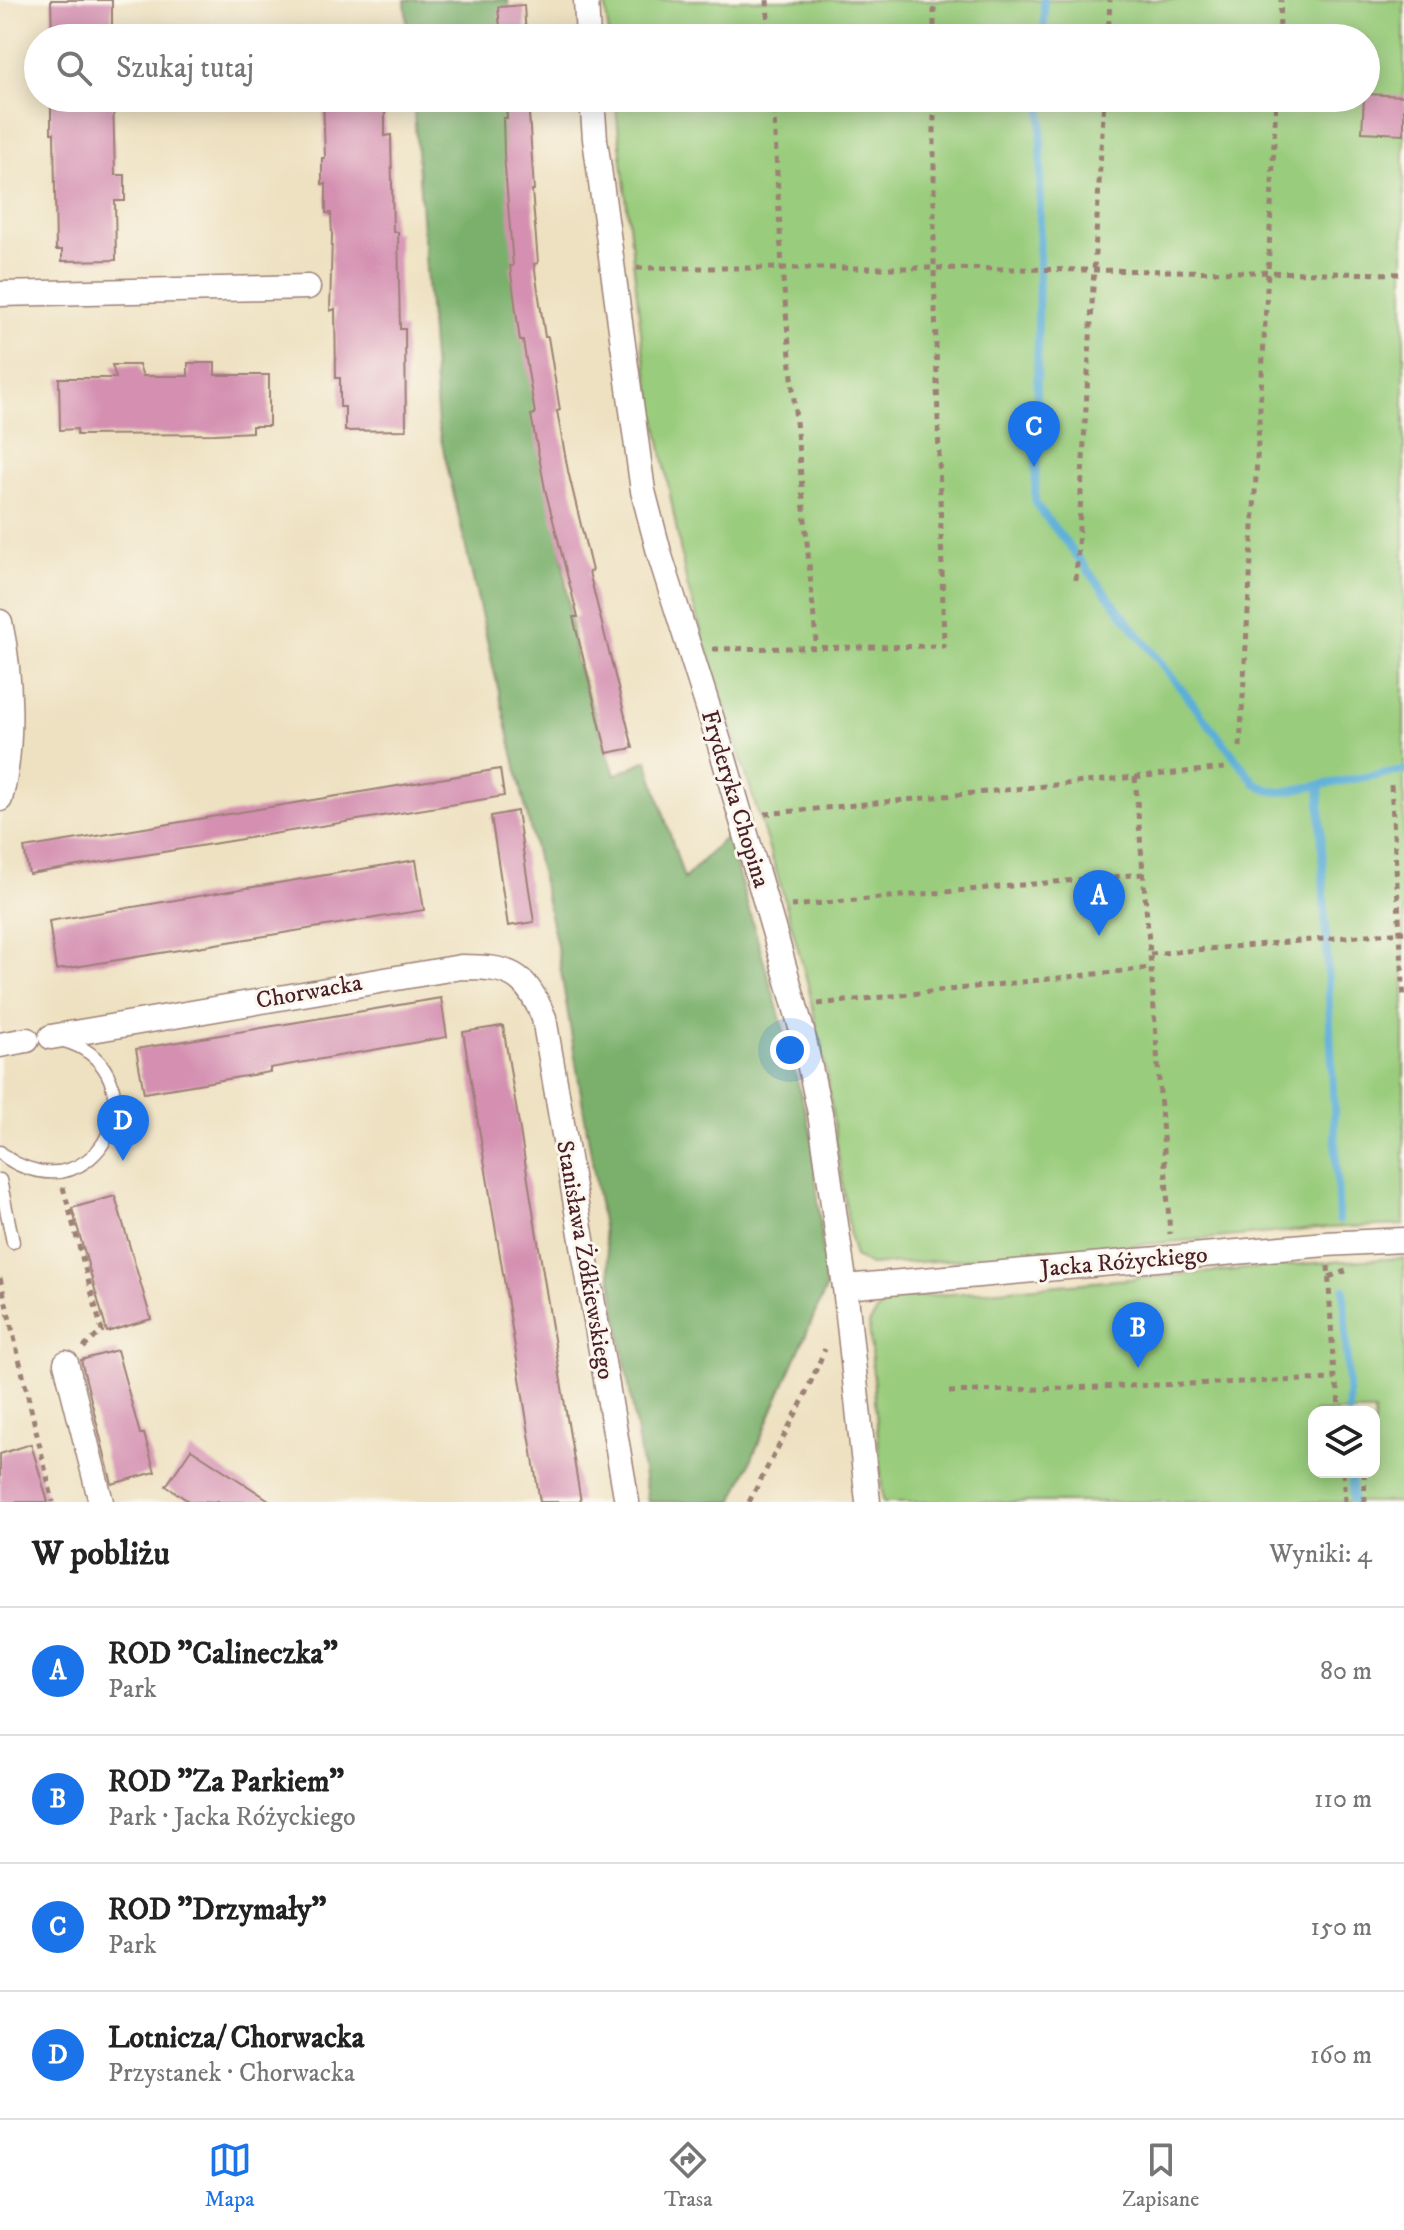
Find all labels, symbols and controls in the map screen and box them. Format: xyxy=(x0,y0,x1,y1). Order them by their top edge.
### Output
search box xyxy=(24,24,1380,112)
icon: search xyxy=(52,46,96,90)
text: Szukaj tutaj xyxy=(116,50,254,87)
pin: C xyxy=(1008,401,1060,467)
street label: Fryderyka Chopina xyxy=(694,707,776,892)
pin: A xyxy=(1073,870,1125,936)
street label: Chorwacka xyxy=(254,968,365,1016)
your location xyxy=(770,1030,810,1070)
pin: D xyxy=(97,1095,149,1161)
street label: Stanisława Żółkiewskiego xyxy=(549,1138,622,1382)
street label: Jacka Różyckiego xyxy=(1037,1240,1209,1284)
pin: B xyxy=(1112,1302,1164,1368)
map controls xyxy=(1308,1406,1380,1478)
button: layers xyxy=(1308,1406,1380,1478)
text: W pobliżu xyxy=(32,1533,170,1575)
text: Wyniki: 4 xyxy=(1269,1538,1372,1571)
text: ROD "Calineczka" xyxy=(108,1636,338,1673)
text: A xyxy=(50,1655,66,1688)
text: 80 m xyxy=(1320,1655,1372,1688)
text: Park xyxy=(108,1673,157,1706)
text: ROD "Za Parkiem" xyxy=(108,1764,344,1801)
text: B xyxy=(50,1783,66,1816)
text: 110 m xyxy=(1314,1783,1372,1816)
text: Park · Jacka Różyckiego xyxy=(108,1801,356,1834)
text: ROD "Drzymały" xyxy=(108,1892,326,1929)
text: C xyxy=(49,1911,67,1944)
text: 150 m xyxy=(1311,1911,1372,1944)
text: Park xyxy=(108,1929,157,1962)
text: Lotnicza/ Chorwacka xyxy=(108,2020,364,2057)
text: D xyxy=(48,2039,68,2072)
text: 160 m xyxy=(1310,2039,1372,2072)
text: Przystanek · Chorwacka xyxy=(108,2057,355,2090)
tab: Mapa xyxy=(205,2138,255,2213)
tab: Trasa xyxy=(664,2138,713,2213)
tab: Zapisane xyxy=(1122,2138,1199,2213)

